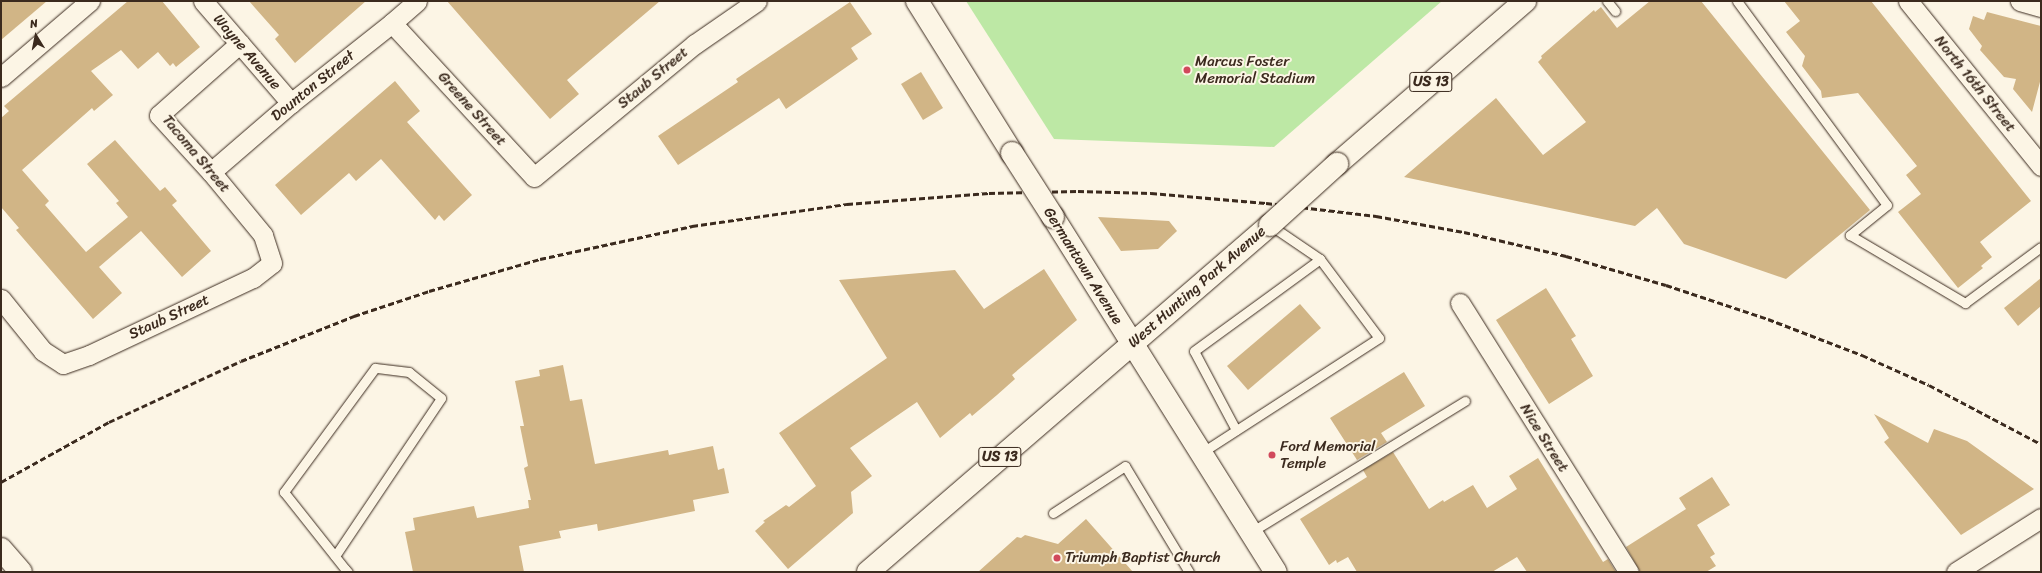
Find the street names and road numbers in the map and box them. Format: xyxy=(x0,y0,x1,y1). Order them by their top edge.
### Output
street label: Wayne Avenue xyxy=(209,10,285,94)
street label: North 16th Street xyxy=(1930,32,2020,136)
street label: Staub Street xyxy=(614,43,692,113)
street label: Dounton Street xyxy=(268,47,358,125)
street label: Greene Street xyxy=(434,68,510,150)
road number: US 13 xyxy=(1409,70,1453,94)
street label: Tacoma Street xyxy=(158,111,234,197)
street label: Germantown Avenue xyxy=(1040,204,1126,328)
street label: West Hunting Park Avenue xyxy=(1125,222,1269,352)
street label: Staub Street xyxy=(126,290,212,344)
street label: Nice Street xyxy=(1516,400,1572,476)
road number: US 13 xyxy=(978,445,1022,469)

